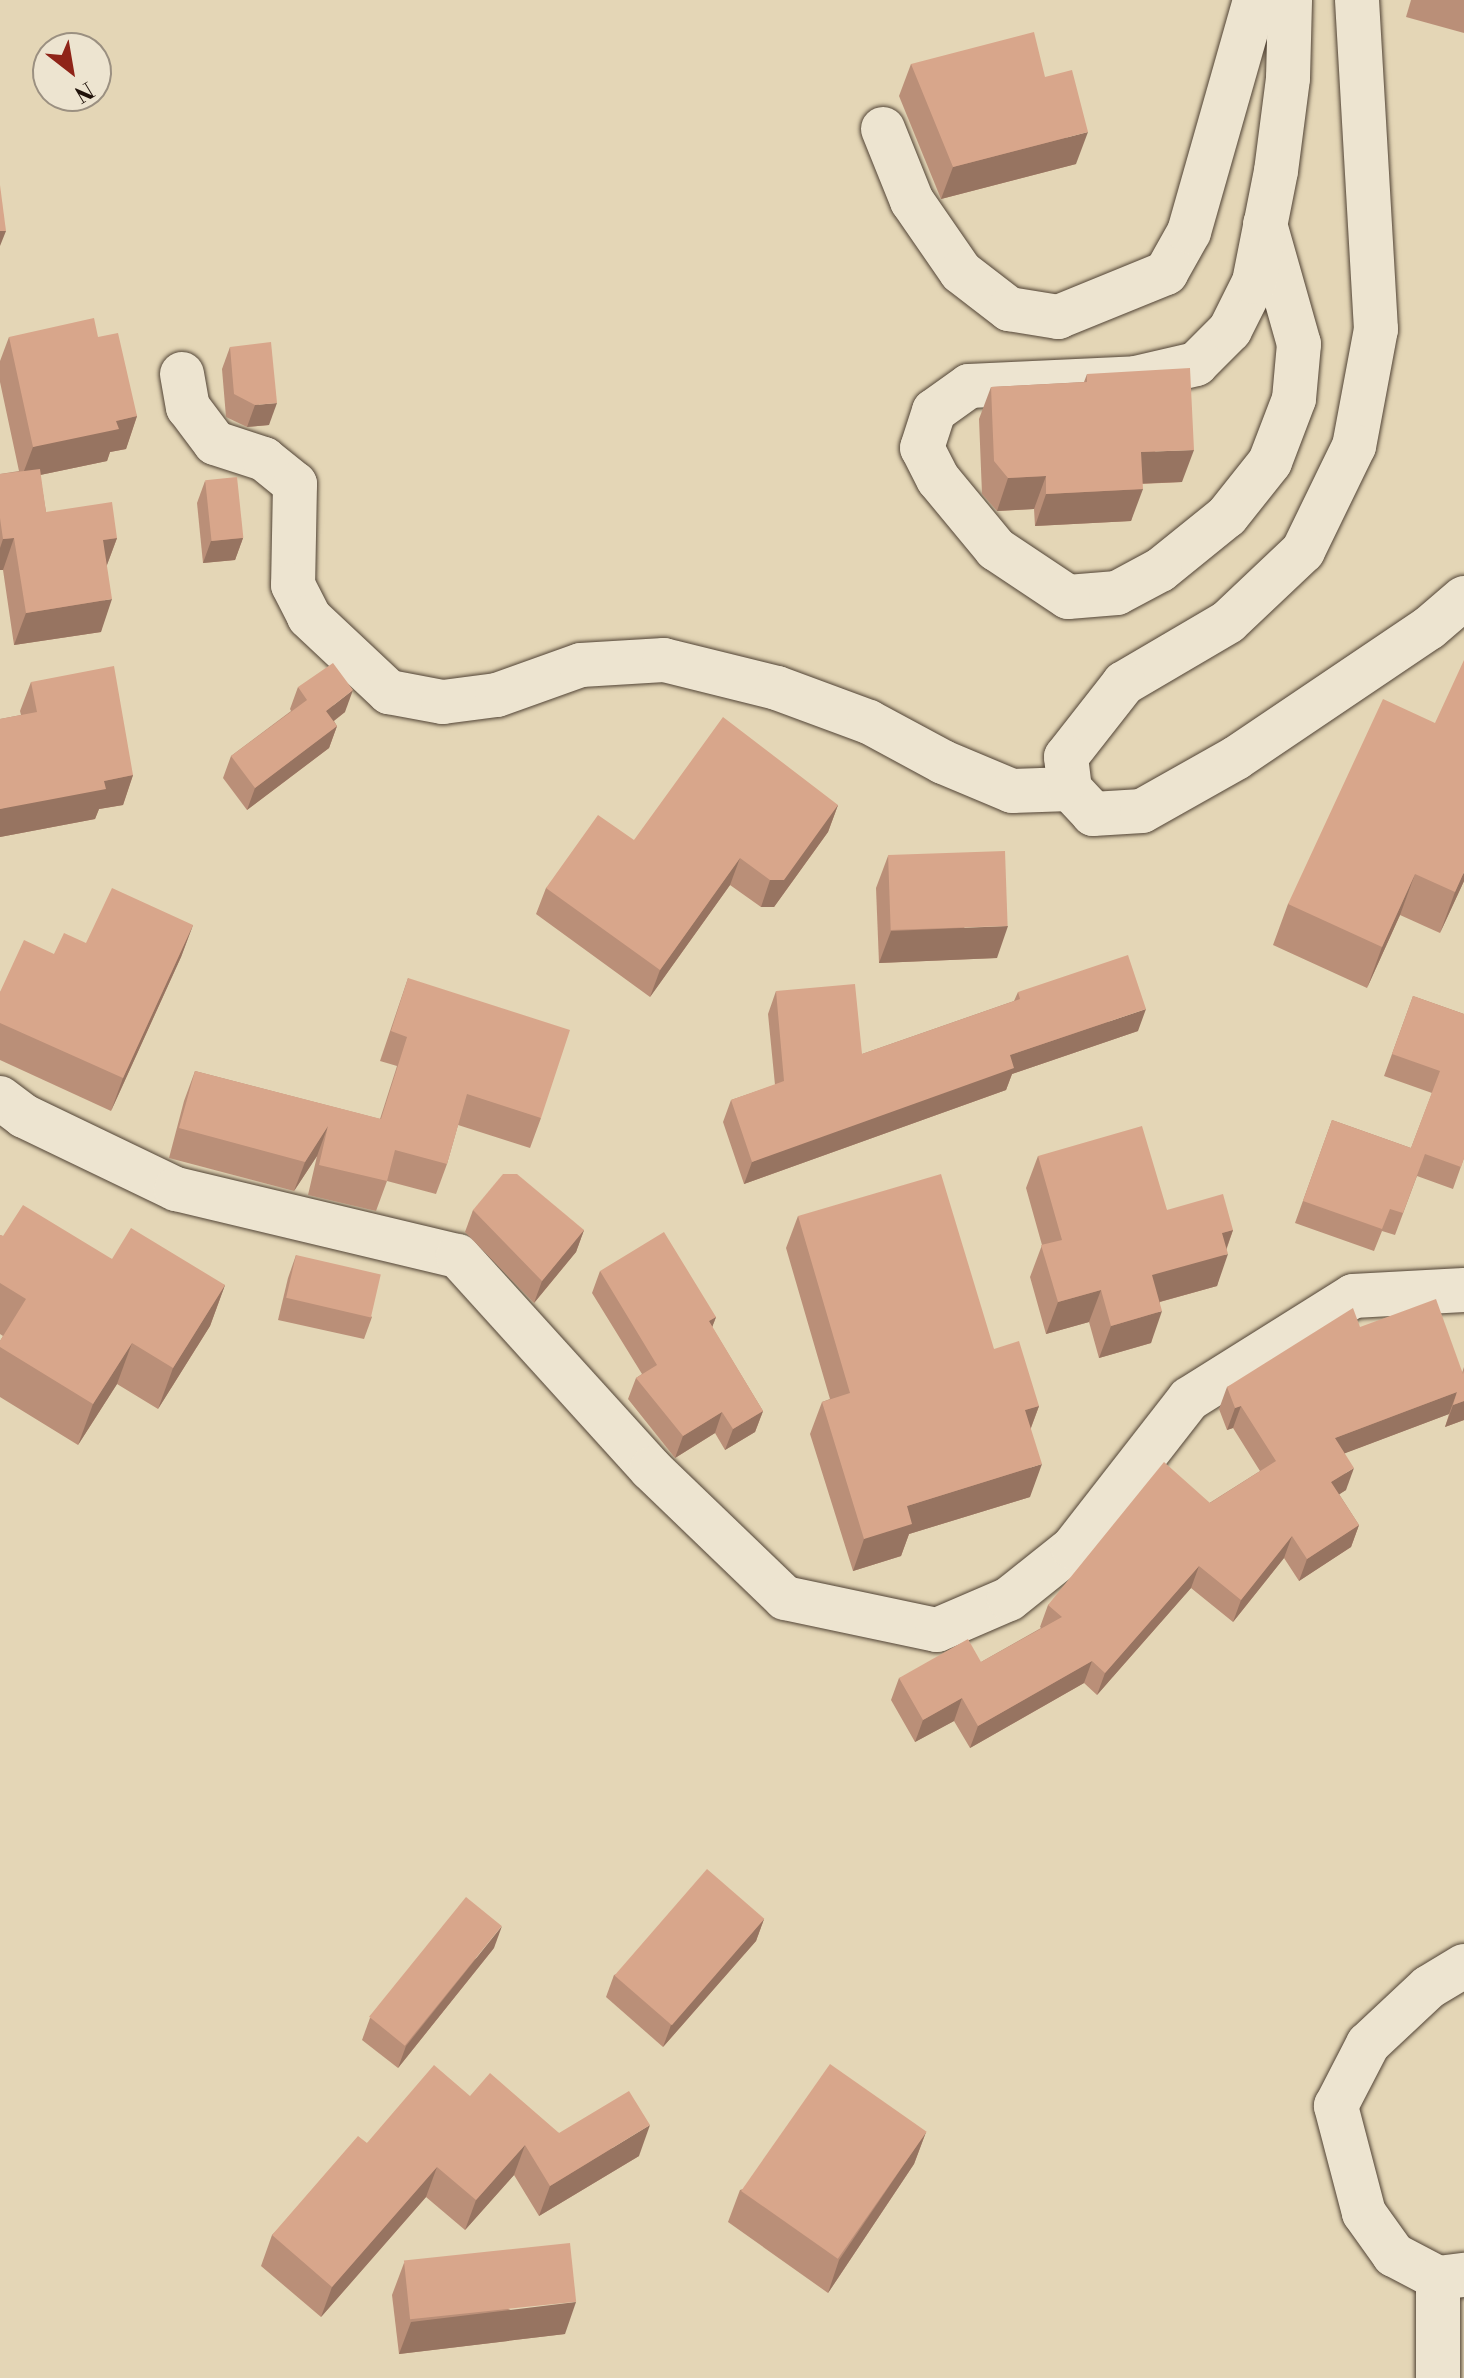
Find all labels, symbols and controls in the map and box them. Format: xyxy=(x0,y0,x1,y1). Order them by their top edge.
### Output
north arrow xyxy=(32,32,112,112)
text: N xyxy=(69,75,98,107)

